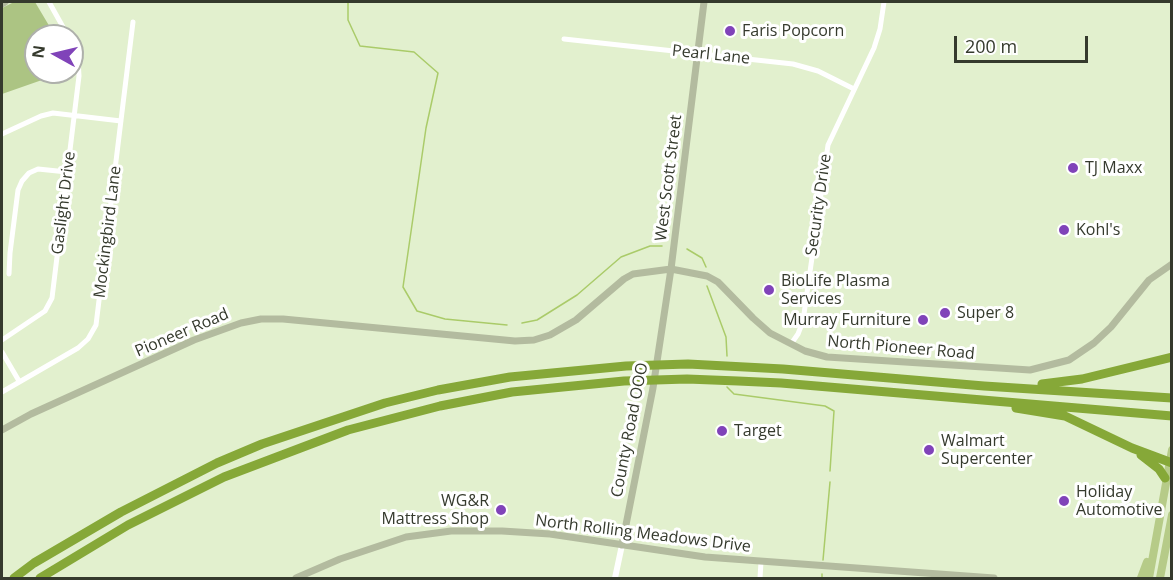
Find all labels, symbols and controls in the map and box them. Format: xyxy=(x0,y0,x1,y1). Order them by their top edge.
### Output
place label: Faris Popcorn xyxy=(742,21,844,41)
north arrow xyxy=(24,24,84,84)
marker: Faris Popcorn xyxy=(723,24,737,38)
scale bar xyxy=(957,24,1090,62)
text: 200 m xyxy=(965,34,1017,58)
street label: Pearl Lane xyxy=(671,41,751,69)
text: N xyxy=(26,44,50,60)
street label: West Scott Street xyxy=(652,114,686,242)
street label: Gaslight Drive xyxy=(48,150,80,256)
street label: Security Drive xyxy=(802,153,836,257)
place label: TJ Maxx xyxy=(1085,158,1142,178)
marker: TJ Maxx xyxy=(1066,161,1080,175)
street label: Mockingbird Lane xyxy=(90,165,126,299)
place label: Kohl's xyxy=(1076,220,1120,240)
marker: Kohl's xyxy=(1057,223,1071,237)
place label: BioLife Plasma Services xyxy=(781,271,890,309)
marker: BioLife Plasma Services xyxy=(762,283,776,297)
place label: Super 8 xyxy=(957,303,1014,323)
street label: Pioneer Road xyxy=(132,305,232,361)
marker: Super 8 xyxy=(938,306,952,320)
place label: Murray Furniture xyxy=(783,310,911,330)
marker: Murray Furniture xyxy=(916,313,930,327)
street label: North Pioneer Road xyxy=(827,332,975,364)
street label: County Road OOO xyxy=(608,361,652,499)
place label: Target xyxy=(734,421,782,441)
marker: Target xyxy=(715,424,729,438)
place label: Walmart Supercenter xyxy=(941,431,1033,469)
marker: Walmart Supercenter xyxy=(922,443,936,457)
place label: Holiday Automotive xyxy=(1076,482,1162,520)
place label: WG&R Mattress Shop xyxy=(381,491,489,529)
marker: Holiday Automotive xyxy=(1057,494,1071,508)
marker: WG&R Mattress Shop xyxy=(494,503,508,517)
street label: North Rolling Meadows Drive xyxy=(534,511,752,557)

